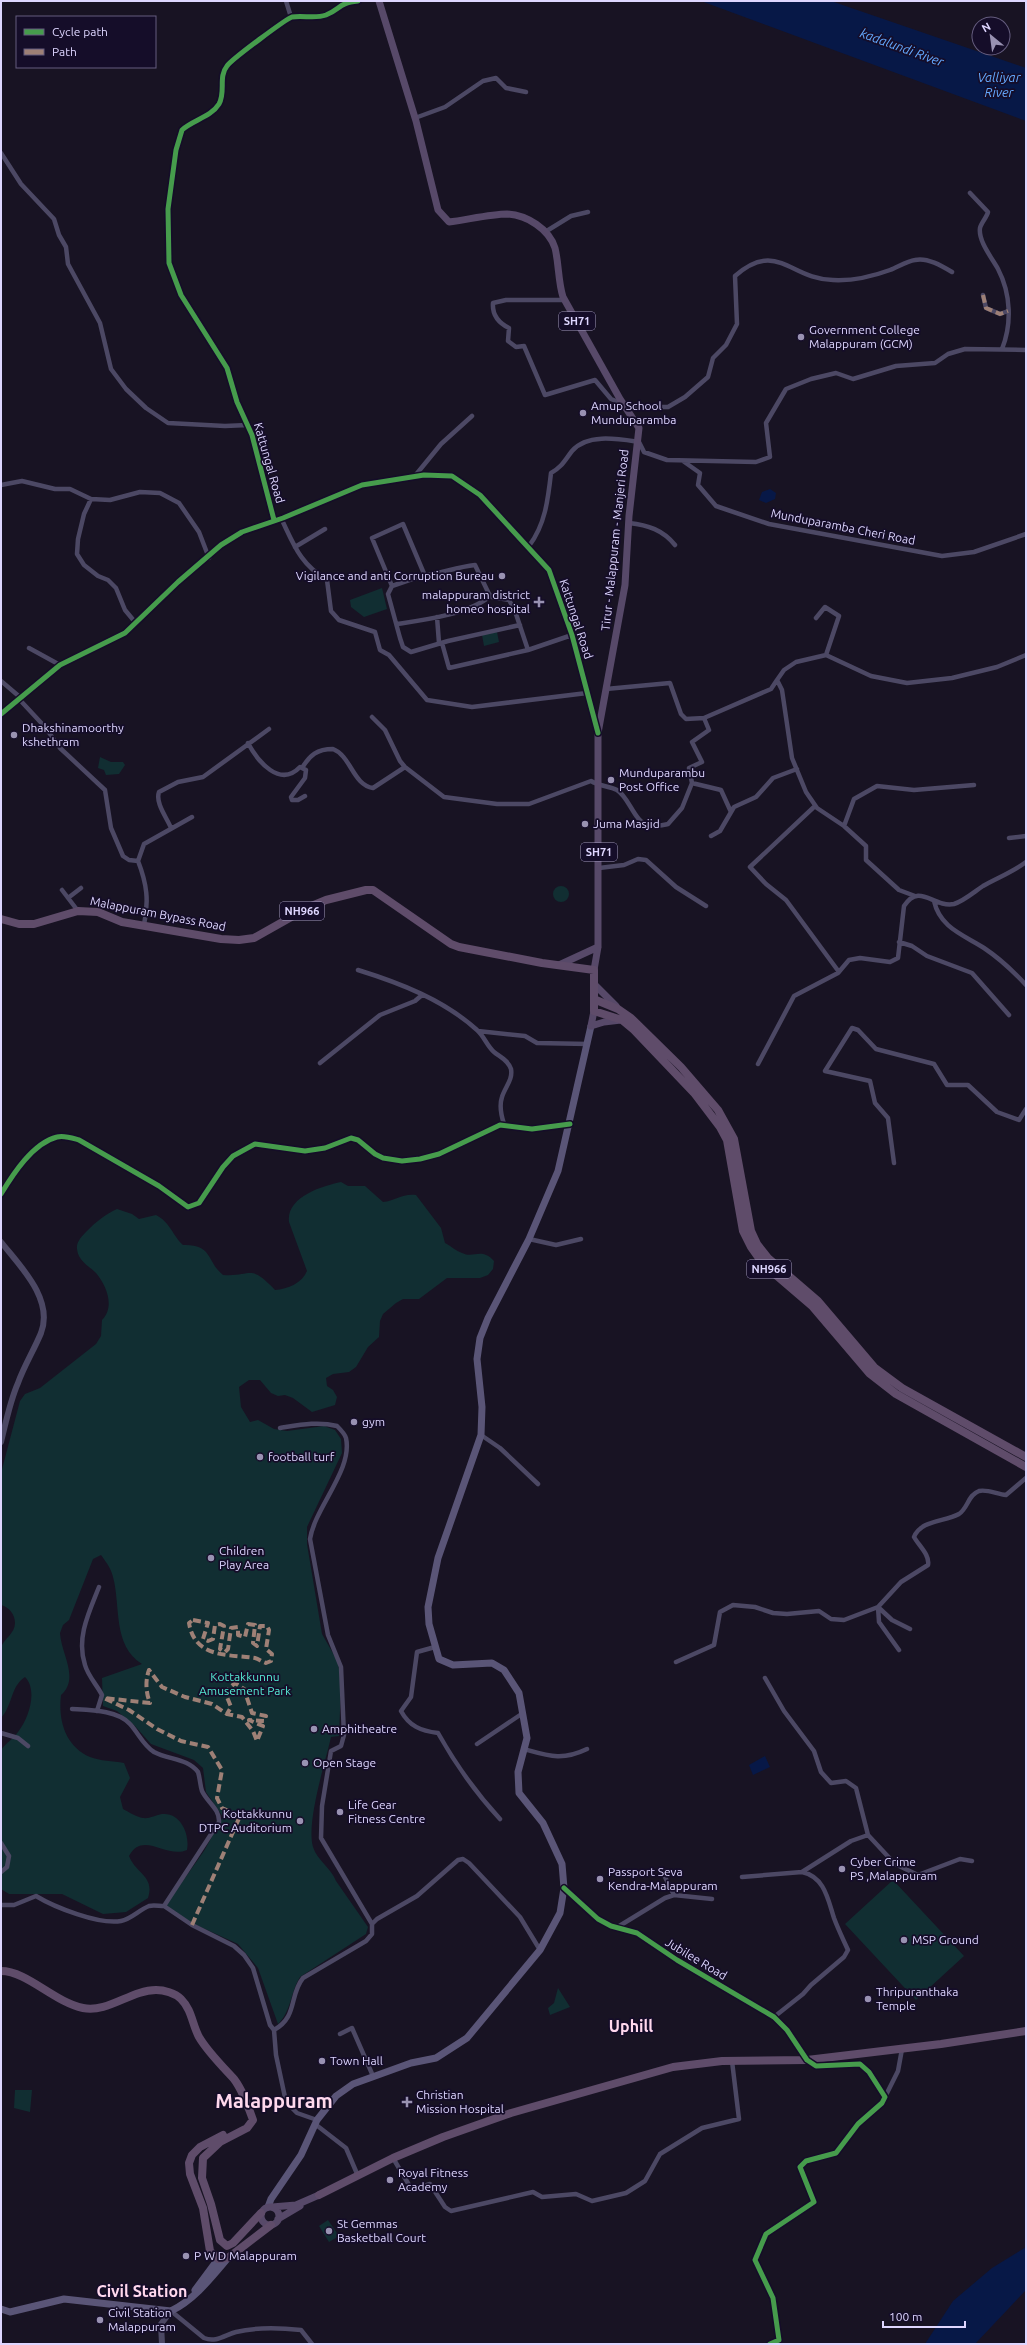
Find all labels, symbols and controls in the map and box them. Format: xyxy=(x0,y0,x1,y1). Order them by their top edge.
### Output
legend xyxy=(16,16,156,68)
north arrow xyxy=(971,16,1011,56)
text: N xyxy=(980,20,993,34)
text: Cycle path xyxy=(52,25,108,38)
water label: kadalundi River xyxy=(858,25,947,69)
text: Path xyxy=(52,45,77,58)
water label: Valliyar River xyxy=(977,70,1022,99)
road number: SH71 xyxy=(559,312,595,330)
place label: Government College Malappuram (GCM) xyxy=(809,323,920,351)
marker: Government College Malappuram (GCM) xyxy=(796,332,806,342)
place label: Amup School Munduparamba xyxy=(591,399,676,426)
marker: Amup School Munduparamba xyxy=(578,408,588,418)
street label: Kattungal Road xyxy=(252,421,287,505)
street label: Tirur - Malappuram - Manjeri Road xyxy=(599,449,631,631)
street label: Munduparamba Cheri Road xyxy=(770,506,916,547)
place label: Vigilance and anti Corruption Bureau xyxy=(296,569,494,582)
marker: Vigilance and anti Corruption Bureau xyxy=(497,571,507,581)
street label: Kattungal Road xyxy=(557,577,596,660)
place label: malappuram district homeo hospital xyxy=(422,588,530,615)
marker: malappuram district homeo hospital xyxy=(533,596,545,608)
place label: Dhakshinamoorthy kshethram xyxy=(22,721,124,748)
marker: Dhakshinamoorthy kshethram xyxy=(9,730,19,740)
place label: Munduparambu Post Office xyxy=(619,766,705,793)
marker: Munduparambu Post Office xyxy=(606,775,616,785)
place label: Juma Masjid xyxy=(593,817,660,830)
marker: Juma Masjid xyxy=(580,819,590,829)
road number: SH71 xyxy=(581,843,617,861)
street label: Malappuram Bypass Road xyxy=(89,894,227,933)
road number: NH966 xyxy=(280,902,324,920)
road number: NH966 xyxy=(747,1260,791,1278)
place label: gym xyxy=(362,1415,385,1428)
marker: gym xyxy=(349,1417,359,1427)
place label: football turf xyxy=(268,1450,335,1463)
marker: football turf xyxy=(255,1452,265,1462)
place label: Children Play Area xyxy=(219,1544,269,1571)
marker: Children Play Area xyxy=(206,1553,216,1563)
park label: Kottakkunnu Amusement Park xyxy=(199,1670,291,1697)
place label: Amphitheatre xyxy=(322,1722,397,1735)
marker: Amphitheatre xyxy=(309,1724,319,1734)
place label: Open Stage xyxy=(313,1756,376,1769)
marker: Open Stage xyxy=(300,1758,310,1768)
place label: Life Gear Fitness Centre xyxy=(348,1798,425,1825)
place label: Kottakkunnu DTPC Auditorium xyxy=(199,1807,292,1834)
marker: Life Gear Fitness Centre xyxy=(335,1807,345,1817)
marker: Kottakkunnu DTPC Auditorium xyxy=(295,1816,305,1826)
place label: Cyber Crime PS ,Malappuram xyxy=(850,1855,937,1882)
marker: Cyber Crime PS ,Malappuram xyxy=(837,1864,847,1874)
place label: Passport Seva Kendra-Malappuram xyxy=(608,1865,718,1892)
marker: Passport Seva Kendra-Malappuram xyxy=(595,1874,605,1884)
place label: MSP Ground xyxy=(912,1933,979,1946)
street label: Jubilee Road xyxy=(663,1935,729,1982)
marker: MSP Ground xyxy=(899,1935,909,1945)
place label: Thripuranthaka Temple xyxy=(876,1985,958,2012)
marker: Thripuranthaka Temple xyxy=(863,1994,873,2004)
district label: Uphill xyxy=(609,2017,653,2035)
place label: Town Hall xyxy=(330,2054,383,2067)
marker: Town Hall xyxy=(317,2056,327,2066)
place label: Christian Mission Hospital xyxy=(416,2088,504,2115)
district label: Malappuram xyxy=(215,2089,333,2112)
marker: Christian Mission Hospital xyxy=(401,2096,413,2108)
place label: Royal Fitness Academy xyxy=(398,2166,468,2193)
marker: Royal Fitness Academy xyxy=(385,2175,395,2185)
place label: St Gemmas Basketball Court xyxy=(337,2217,426,2244)
marker: St Gemmas Basketball Court xyxy=(324,2226,334,2236)
place label: P W D Malappuram xyxy=(194,2249,297,2262)
marker: P W D Malappuram xyxy=(181,2251,191,2261)
district label: Civil Station xyxy=(97,2282,187,2300)
scale bar xyxy=(883,2303,965,2329)
place label: Civil Station Malappuram xyxy=(108,2306,176,2333)
text: 100 m xyxy=(889,2310,922,2323)
marker: Civil Station Malappuram xyxy=(95,2315,105,2325)

